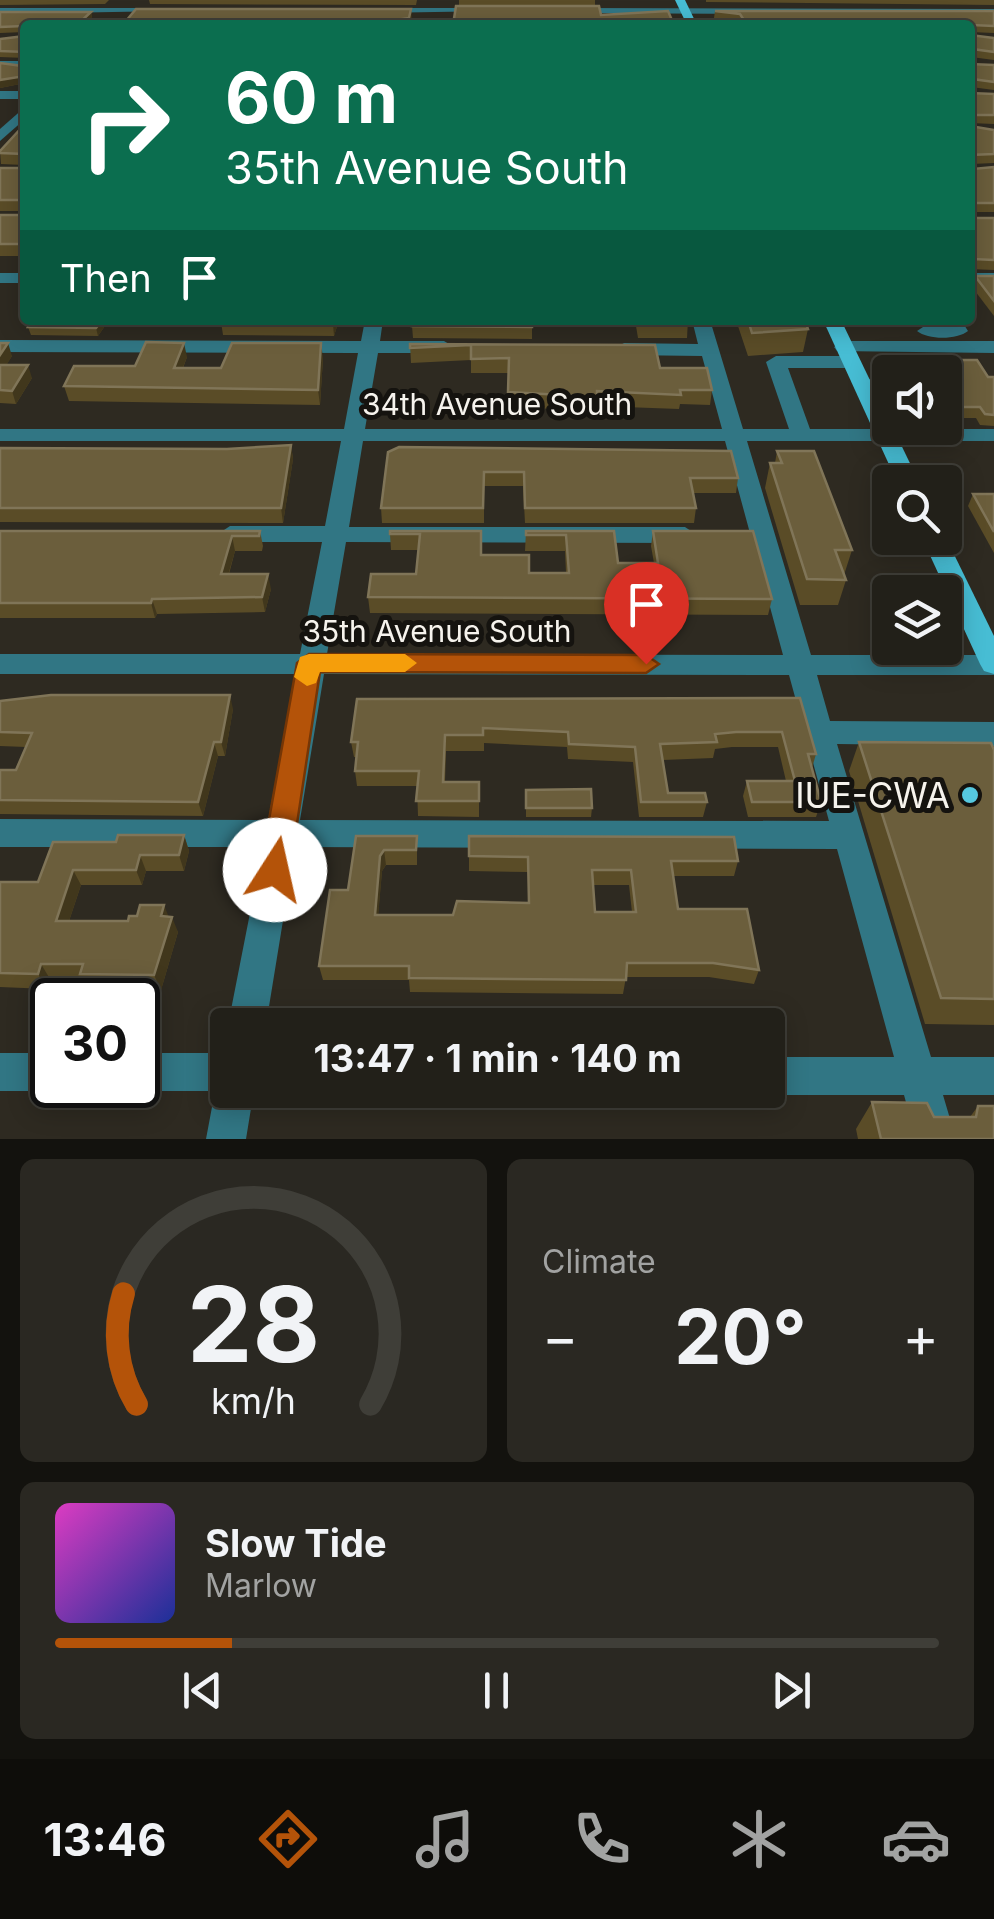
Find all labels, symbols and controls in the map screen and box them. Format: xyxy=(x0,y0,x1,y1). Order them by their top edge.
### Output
text: 60 m xyxy=(225,55,398,140)
icon: right xyxy=(60,60,190,190)
text: 35th Avenue South xyxy=(225,140,629,195)
icon: arrive xyxy=(172,250,227,305)
text: Then xyxy=(60,255,152,301)
map controls xyxy=(872,355,962,665)
button: sound xyxy=(872,355,962,445)
street label: 34th Avenue South xyxy=(362,386,632,422)
button: search xyxy=(872,465,962,555)
pin xyxy=(604,562,689,665)
button: layers xyxy=(872,575,962,665)
icon: arrive xyxy=(619,577,674,632)
street label: 35th Avenue South xyxy=(302,613,572,649)
place label: IUE-CWA xyxy=(795,774,950,816)
marker: IUE-CWA xyxy=(959,784,981,806)
position arrow xyxy=(223,818,327,922)
speed limit sign: 30 xyxy=(30,978,160,1108)
text: 13:47 · 1 min · 140 m xyxy=(313,1035,682,1081)
text: Climate xyxy=(542,1242,656,1281)
text: 28 xyxy=(187,1261,320,1387)
text: 20° xyxy=(674,1291,807,1382)
text: − xyxy=(542,1304,578,1370)
text: + xyxy=(903,1304,939,1370)
text: km/h xyxy=(211,1379,296,1423)
text: Slow Tide xyxy=(205,1520,387,1566)
text: Marlow xyxy=(205,1566,317,1605)
icon: previous xyxy=(175,1663,230,1718)
icon: pause xyxy=(469,1663,524,1718)
icon: next xyxy=(764,1663,819,1718)
icon: directions xyxy=(253,1804,323,1874)
icon: music xyxy=(410,1804,480,1874)
icon: phone xyxy=(567,1804,637,1874)
icon: climate xyxy=(724,1804,794,1874)
icon: car xyxy=(881,1804,951,1874)
text: 13:46 xyxy=(43,1812,167,1867)

